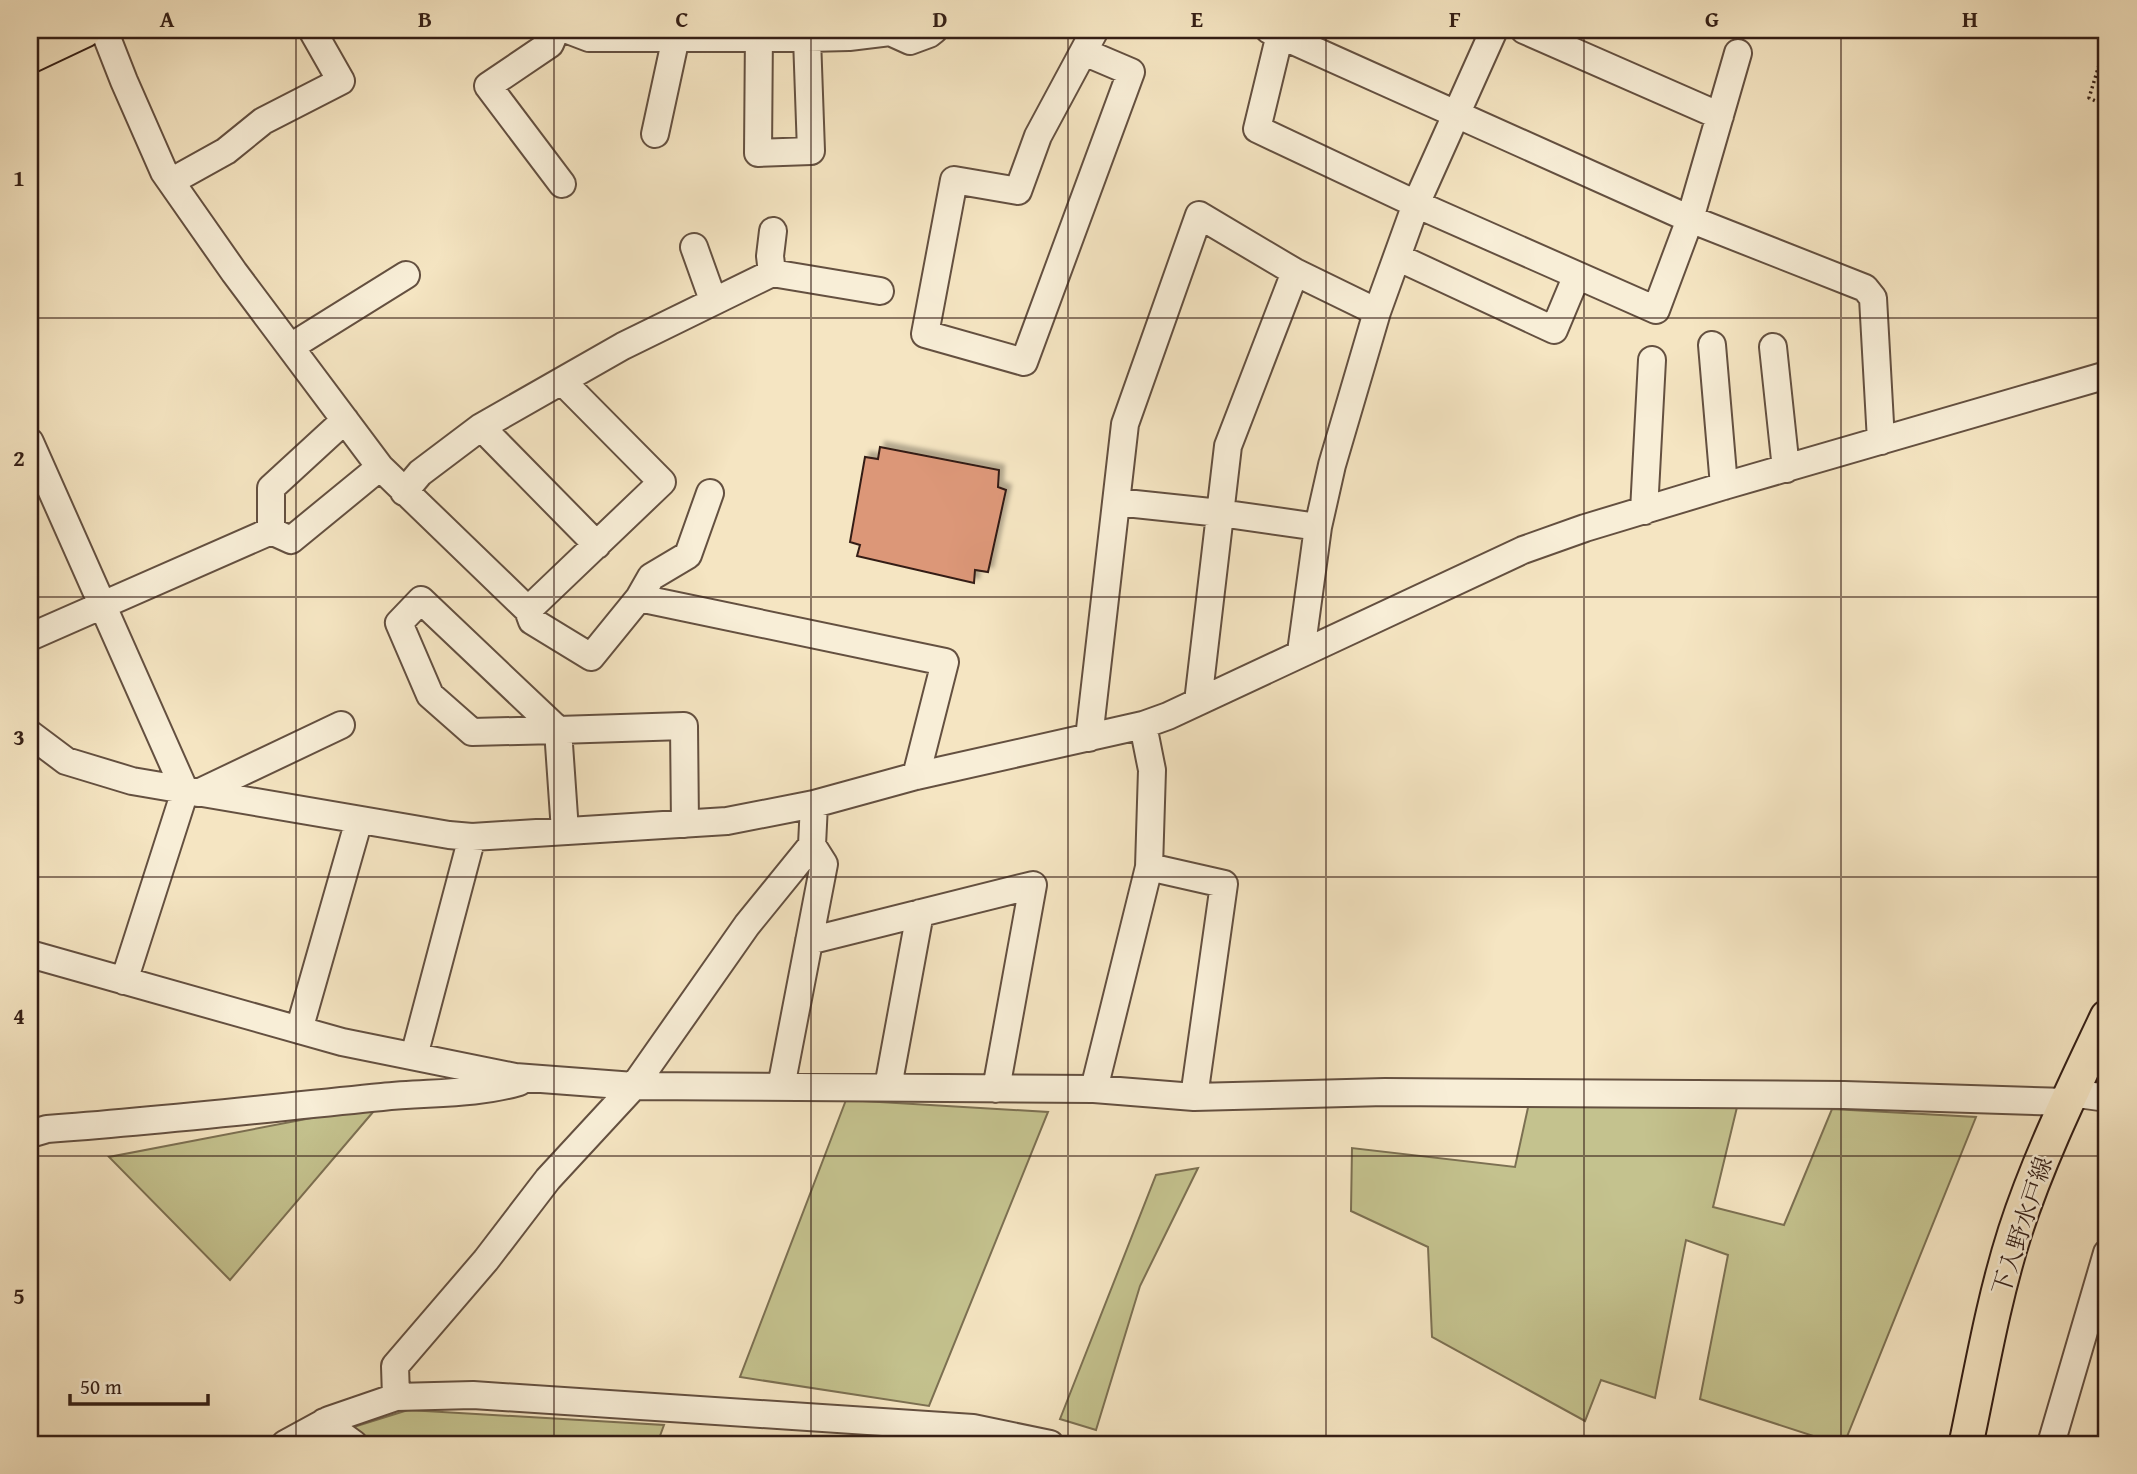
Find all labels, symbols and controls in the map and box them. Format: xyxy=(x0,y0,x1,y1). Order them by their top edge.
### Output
text: A xyxy=(160,2,175,35)
text: B xyxy=(418,2,432,35)
text: C xyxy=(675,2,689,35)
text: D xyxy=(933,2,948,35)
text: E xyxy=(1191,2,1203,35)
text: F xyxy=(1449,2,1461,35)
text: G xyxy=(1705,2,1719,35)
text: H xyxy=(1962,2,1978,35)
text: 1 xyxy=(13,161,25,194)
text: 2 xyxy=(13,441,25,474)
text: 3 xyxy=(13,720,25,753)
text: 4 xyxy=(13,999,25,1032)
street label: 下入野水戸線 xyxy=(1983,1152,2061,1300)
text: 5 xyxy=(13,1279,25,1312)
scale bar xyxy=(70,1362,208,1406)
text: 50 m xyxy=(80,1371,122,1402)

